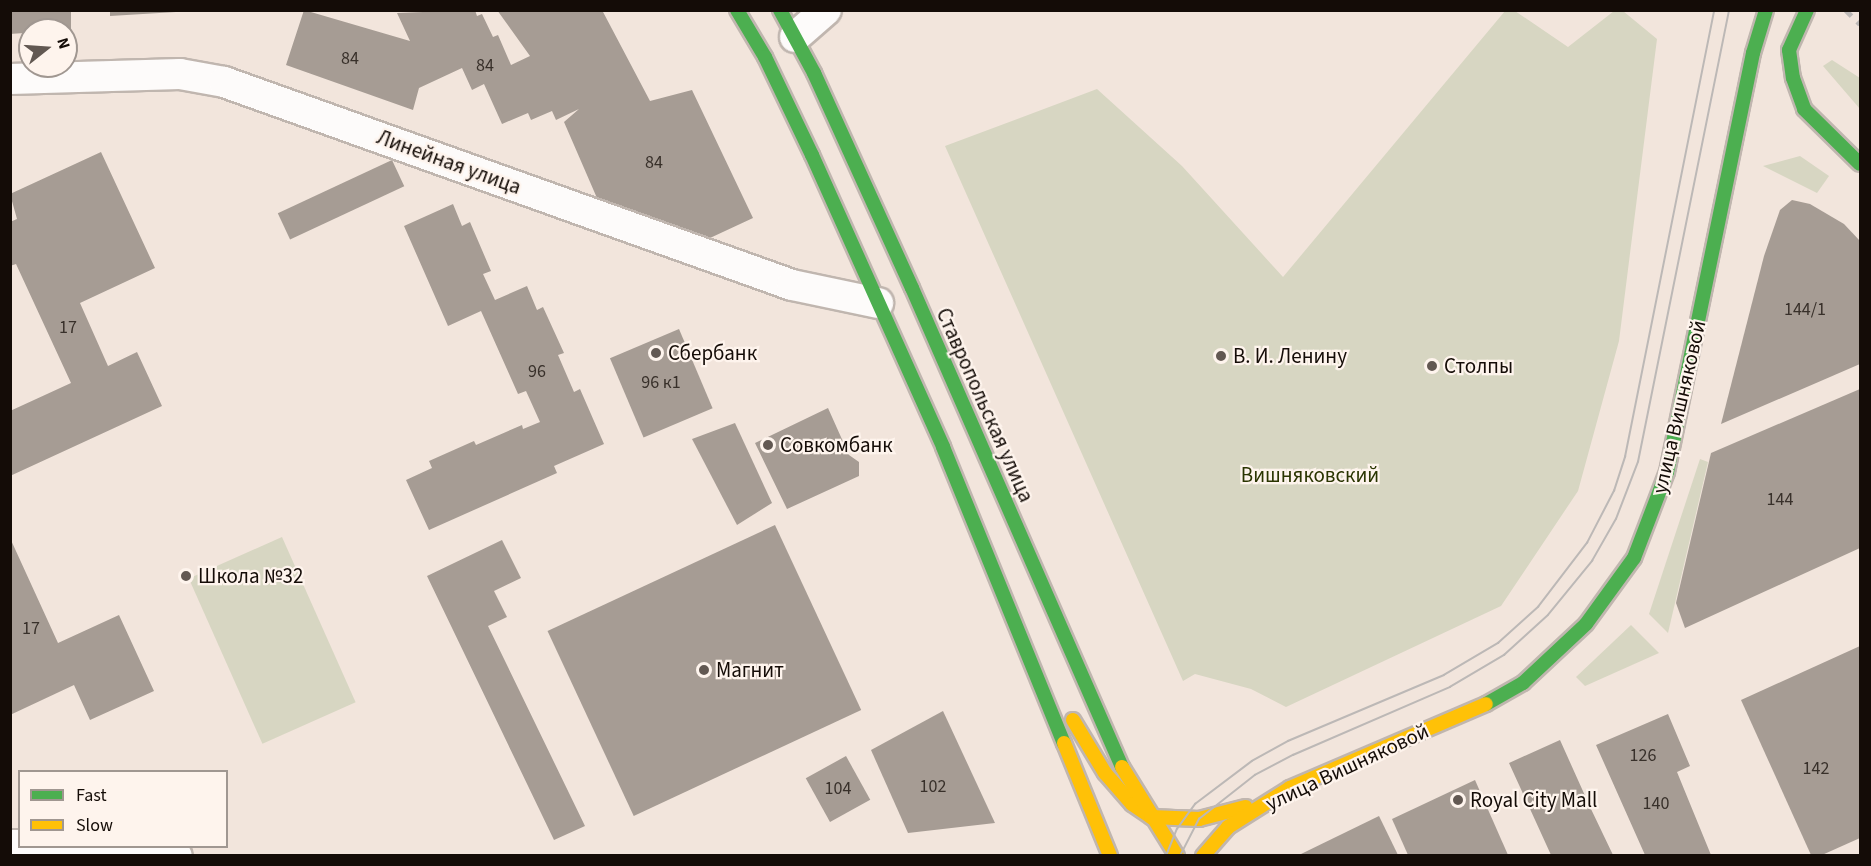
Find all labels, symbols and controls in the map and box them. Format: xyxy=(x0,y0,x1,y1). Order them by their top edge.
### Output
north arrow xyxy=(18,18,78,78)
text: N xyxy=(51,35,75,52)
house number: 84 xyxy=(341,48,359,70)
house number: 84 xyxy=(476,55,494,77)
street label: Линейная улица xyxy=(373,124,525,200)
house number: 84 xyxy=(645,152,663,174)
house number: 144/1 xyxy=(1784,299,1826,321)
street label: Ставропольская улица xyxy=(931,304,1039,506)
house number: 17 xyxy=(59,317,77,339)
street label: улица Вишняковой xyxy=(1647,318,1711,496)
place label: Сбербанк xyxy=(668,340,757,366)
place label: В. И. Ленину xyxy=(1233,343,1347,369)
marker: Сбербанк xyxy=(649,346,663,360)
marker: В. И. Ленину xyxy=(1214,349,1228,363)
place label: Столпы xyxy=(1444,353,1513,379)
marker: Столпы xyxy=(1425,359,1439,373)
house number: 96 xyxy=(528,361,546,383)
house number: 96 к1 xyxy=(641,372,681,394)
place label: Совкомбанк xyxy=(780,432,893,458)
marker: Совкомбанк xyxy=(761,438,775,452)
park label: Вишняковский xyxy=(1241,462,1379,488)
house number: 144 xyxy=(1767,489,1793,511)
place label: Школа №32 xyxy=(198,563,303,589)
marker: Школа №32 xyxy=(179,569,193,583)
house number: 17 xyxy=(22,618,40,640)
place label: Магнит xyxy=(716,657,784,683)
marker: Магнит xyxy=(697,663,711,677)
street label: улица Вишняковой xyxy=(1261,718,1433,816)
house number: 126 xyxy=(1630,745,1656,767)
house number: 142 xyxy=(1803,758,1829,780)
legend xyxy=(18,770,228,848)
house number: 102 xyxy=(920,776,946,798)
house number: 104 xyxy=(825,778,851,800)
text: Fast xyxy=(76,783,107,808)
place label: Royal City Mall xyxy=(1470,787,1597,813)
marker: Royal City Mall xyxy=(1451,793,1465,807)
house number: 140 xyxy=(1643,793,1669,815)
text: Slow xyxy=(76,813,113,838)

